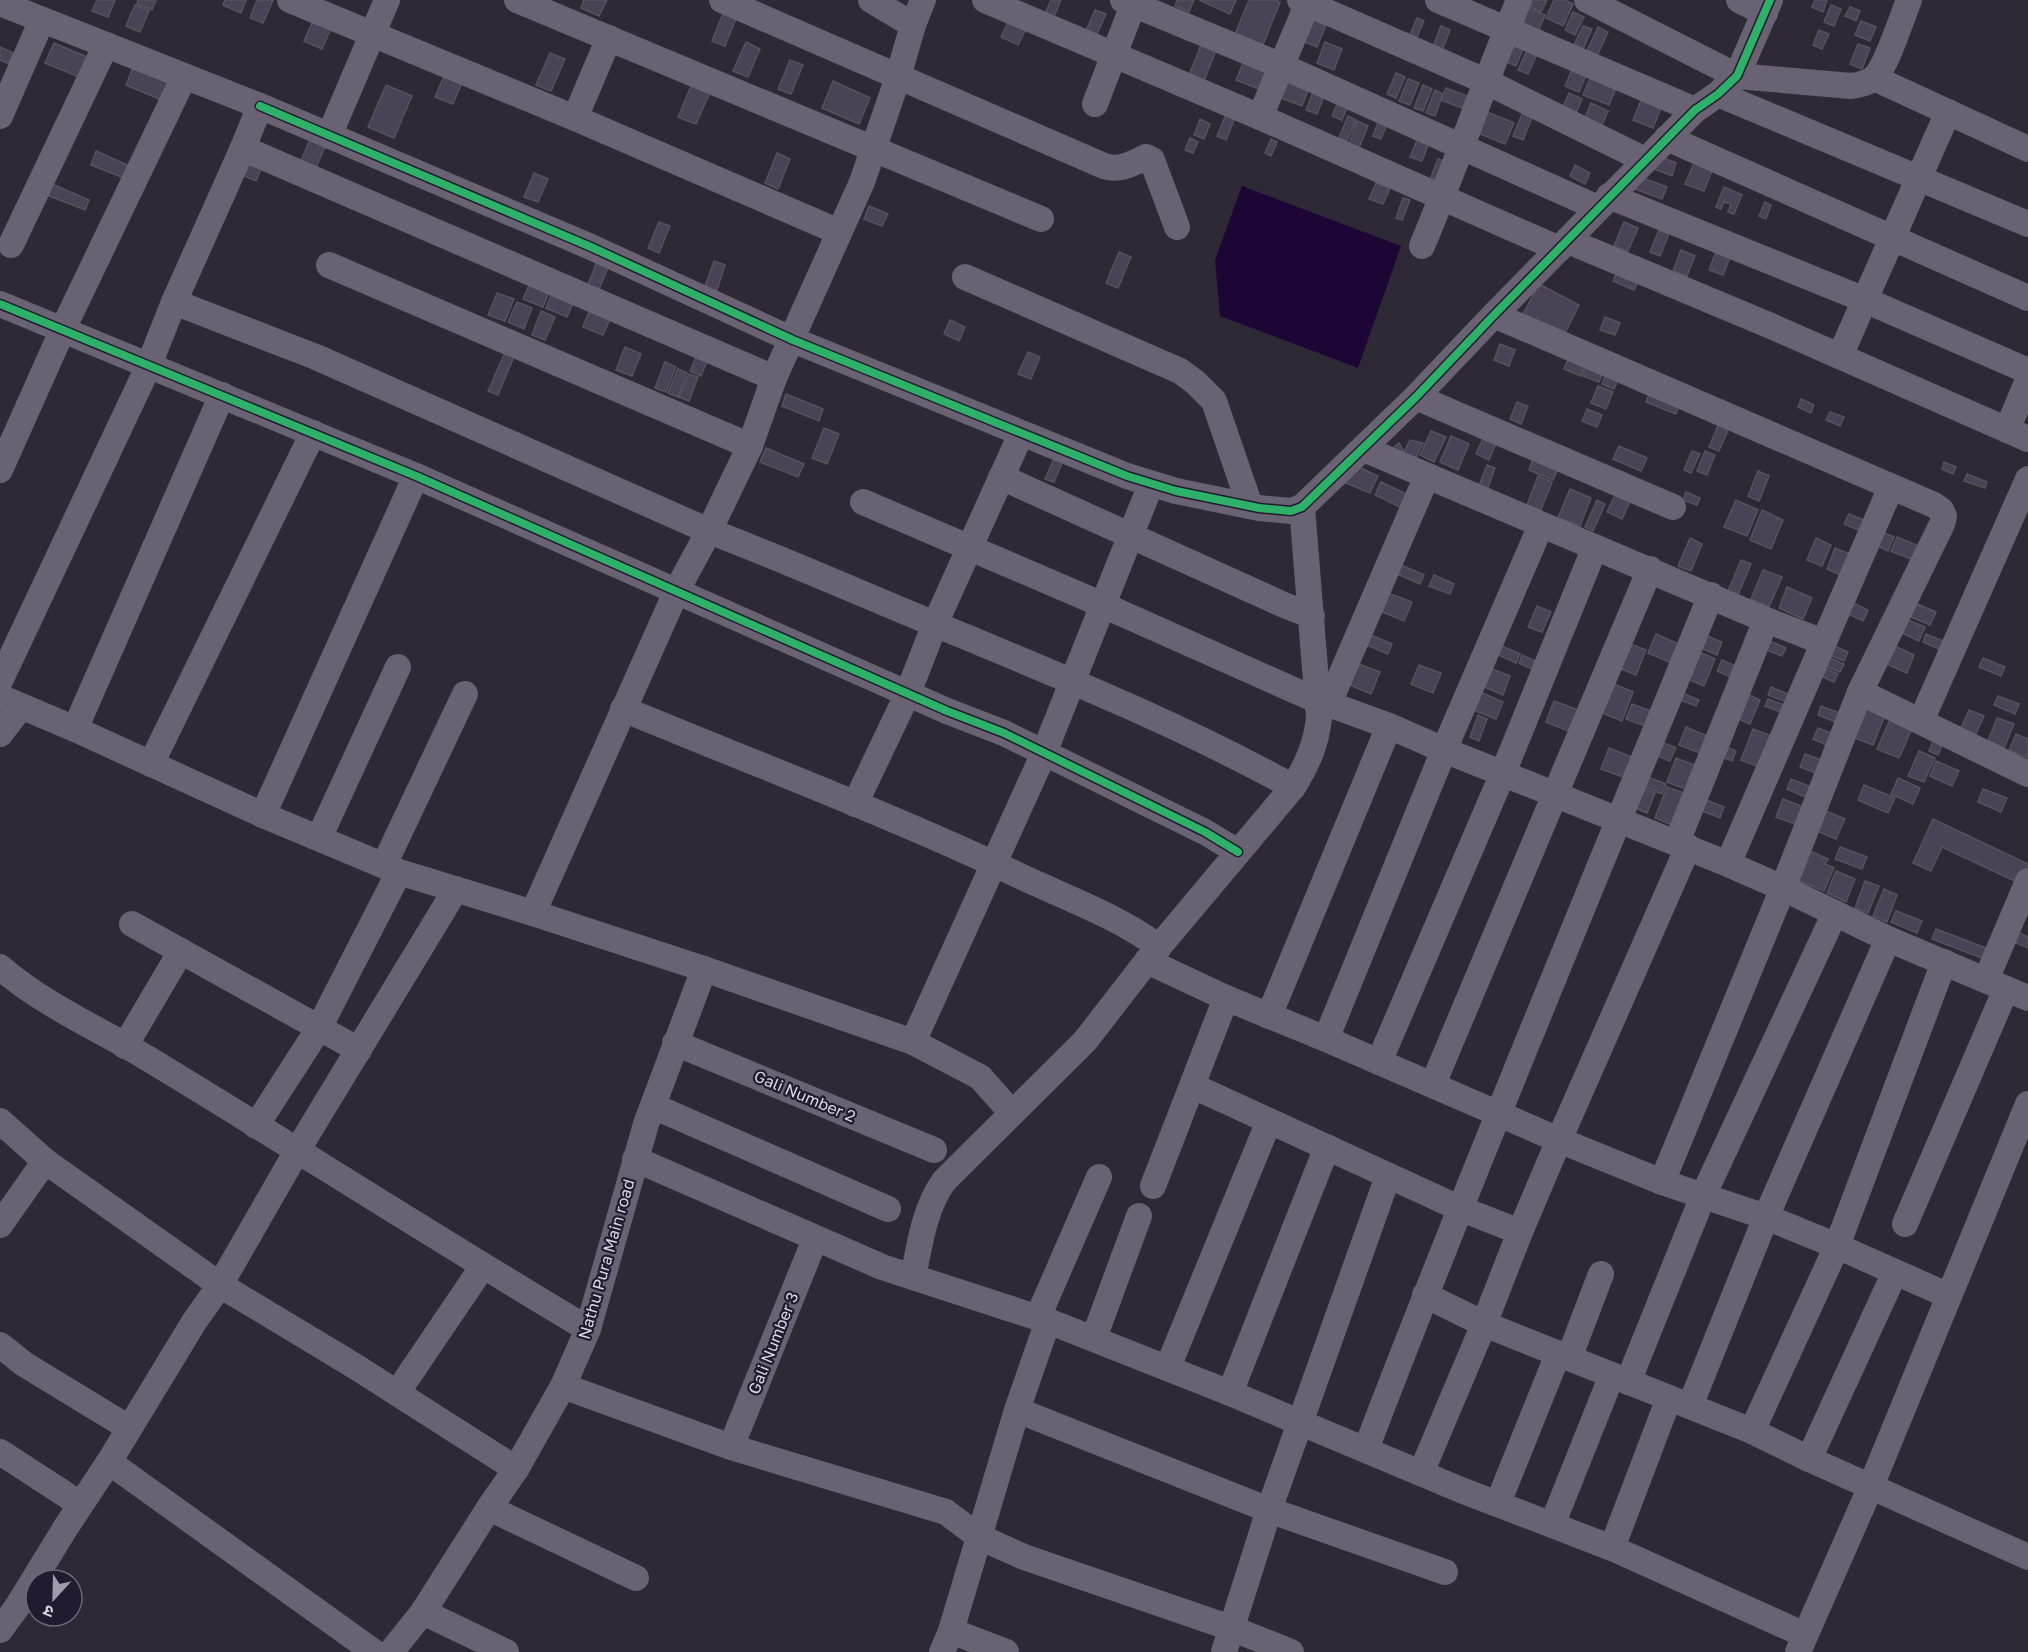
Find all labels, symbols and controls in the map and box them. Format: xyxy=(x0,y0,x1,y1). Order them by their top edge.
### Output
street label: Gali Number 2 xyxy=(751,1066,859,1126)
street label: Nathu Pura Main road xyxy=(574,1177,638,1341)
street label: Gali Number 3 xyxy=(743,1289,803,1397)
north arrow xyxy=(24,1568,84,1628)
text: उ xyxy=(40,1601,56,1623)

